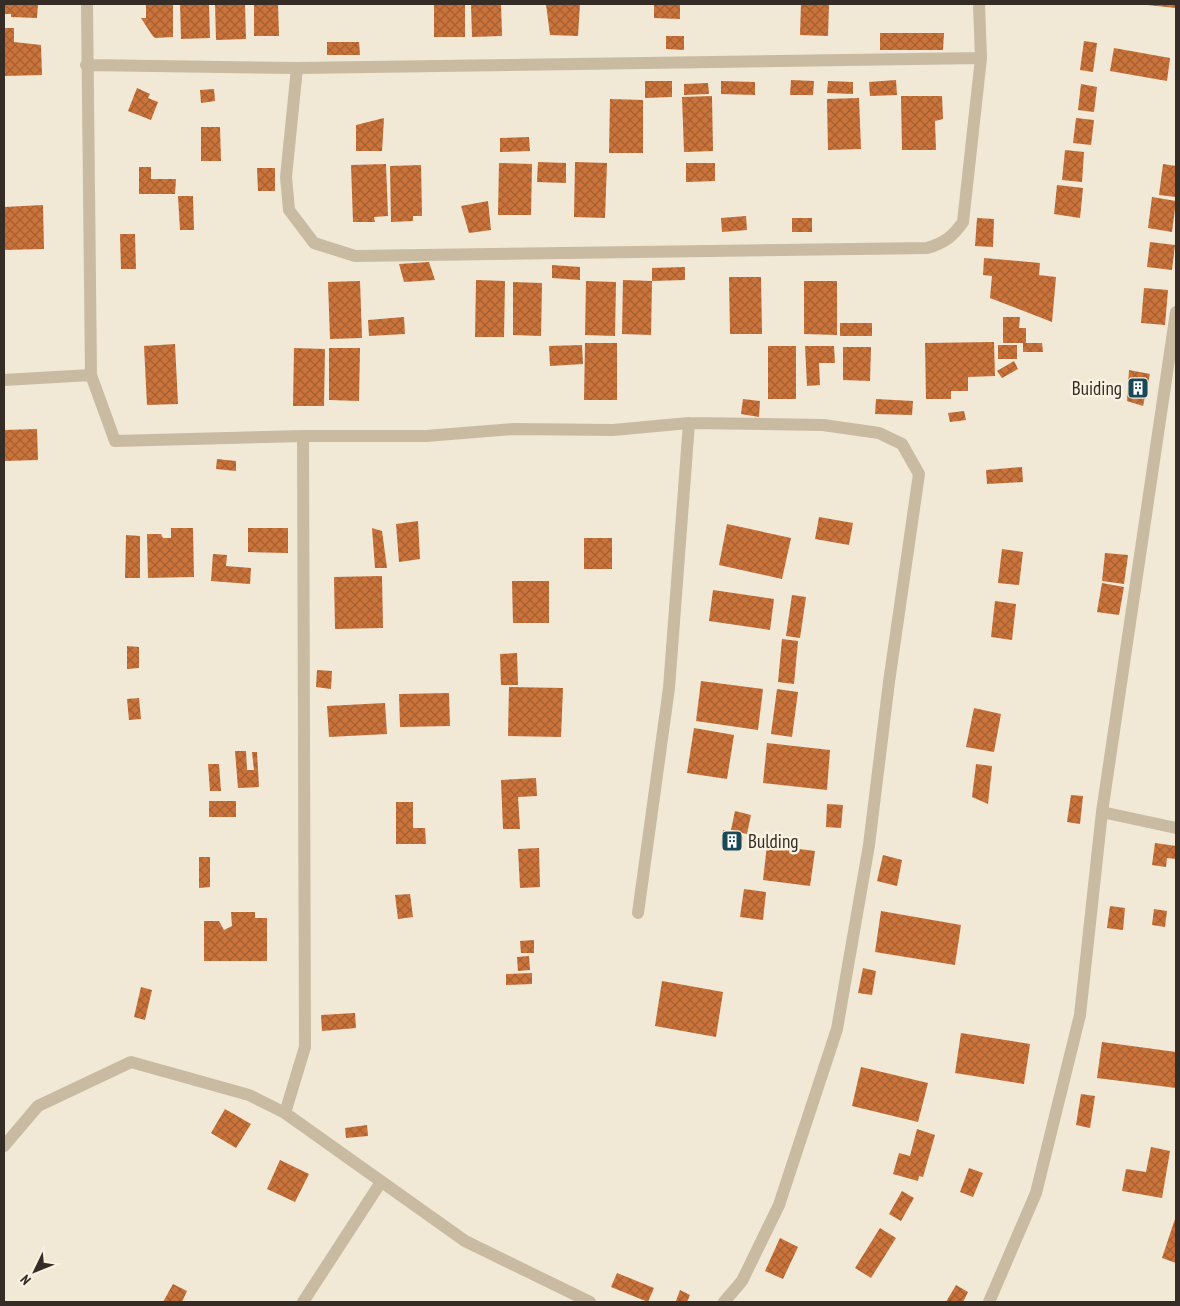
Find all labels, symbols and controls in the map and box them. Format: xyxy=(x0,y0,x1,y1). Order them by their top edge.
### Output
place label: Buiding xyxy=(1072,376,1122,400)
building icon: Buiding xyxy=(1126,376,1150,400)
building icon: Bulding xyxy=(720,829,744,853)
place label: Bulding xyxy=(748,829,799,853)
north arrow xyxy=(10,1246,60,1296)
text: N xyxy=(16,1271,35,1289)

